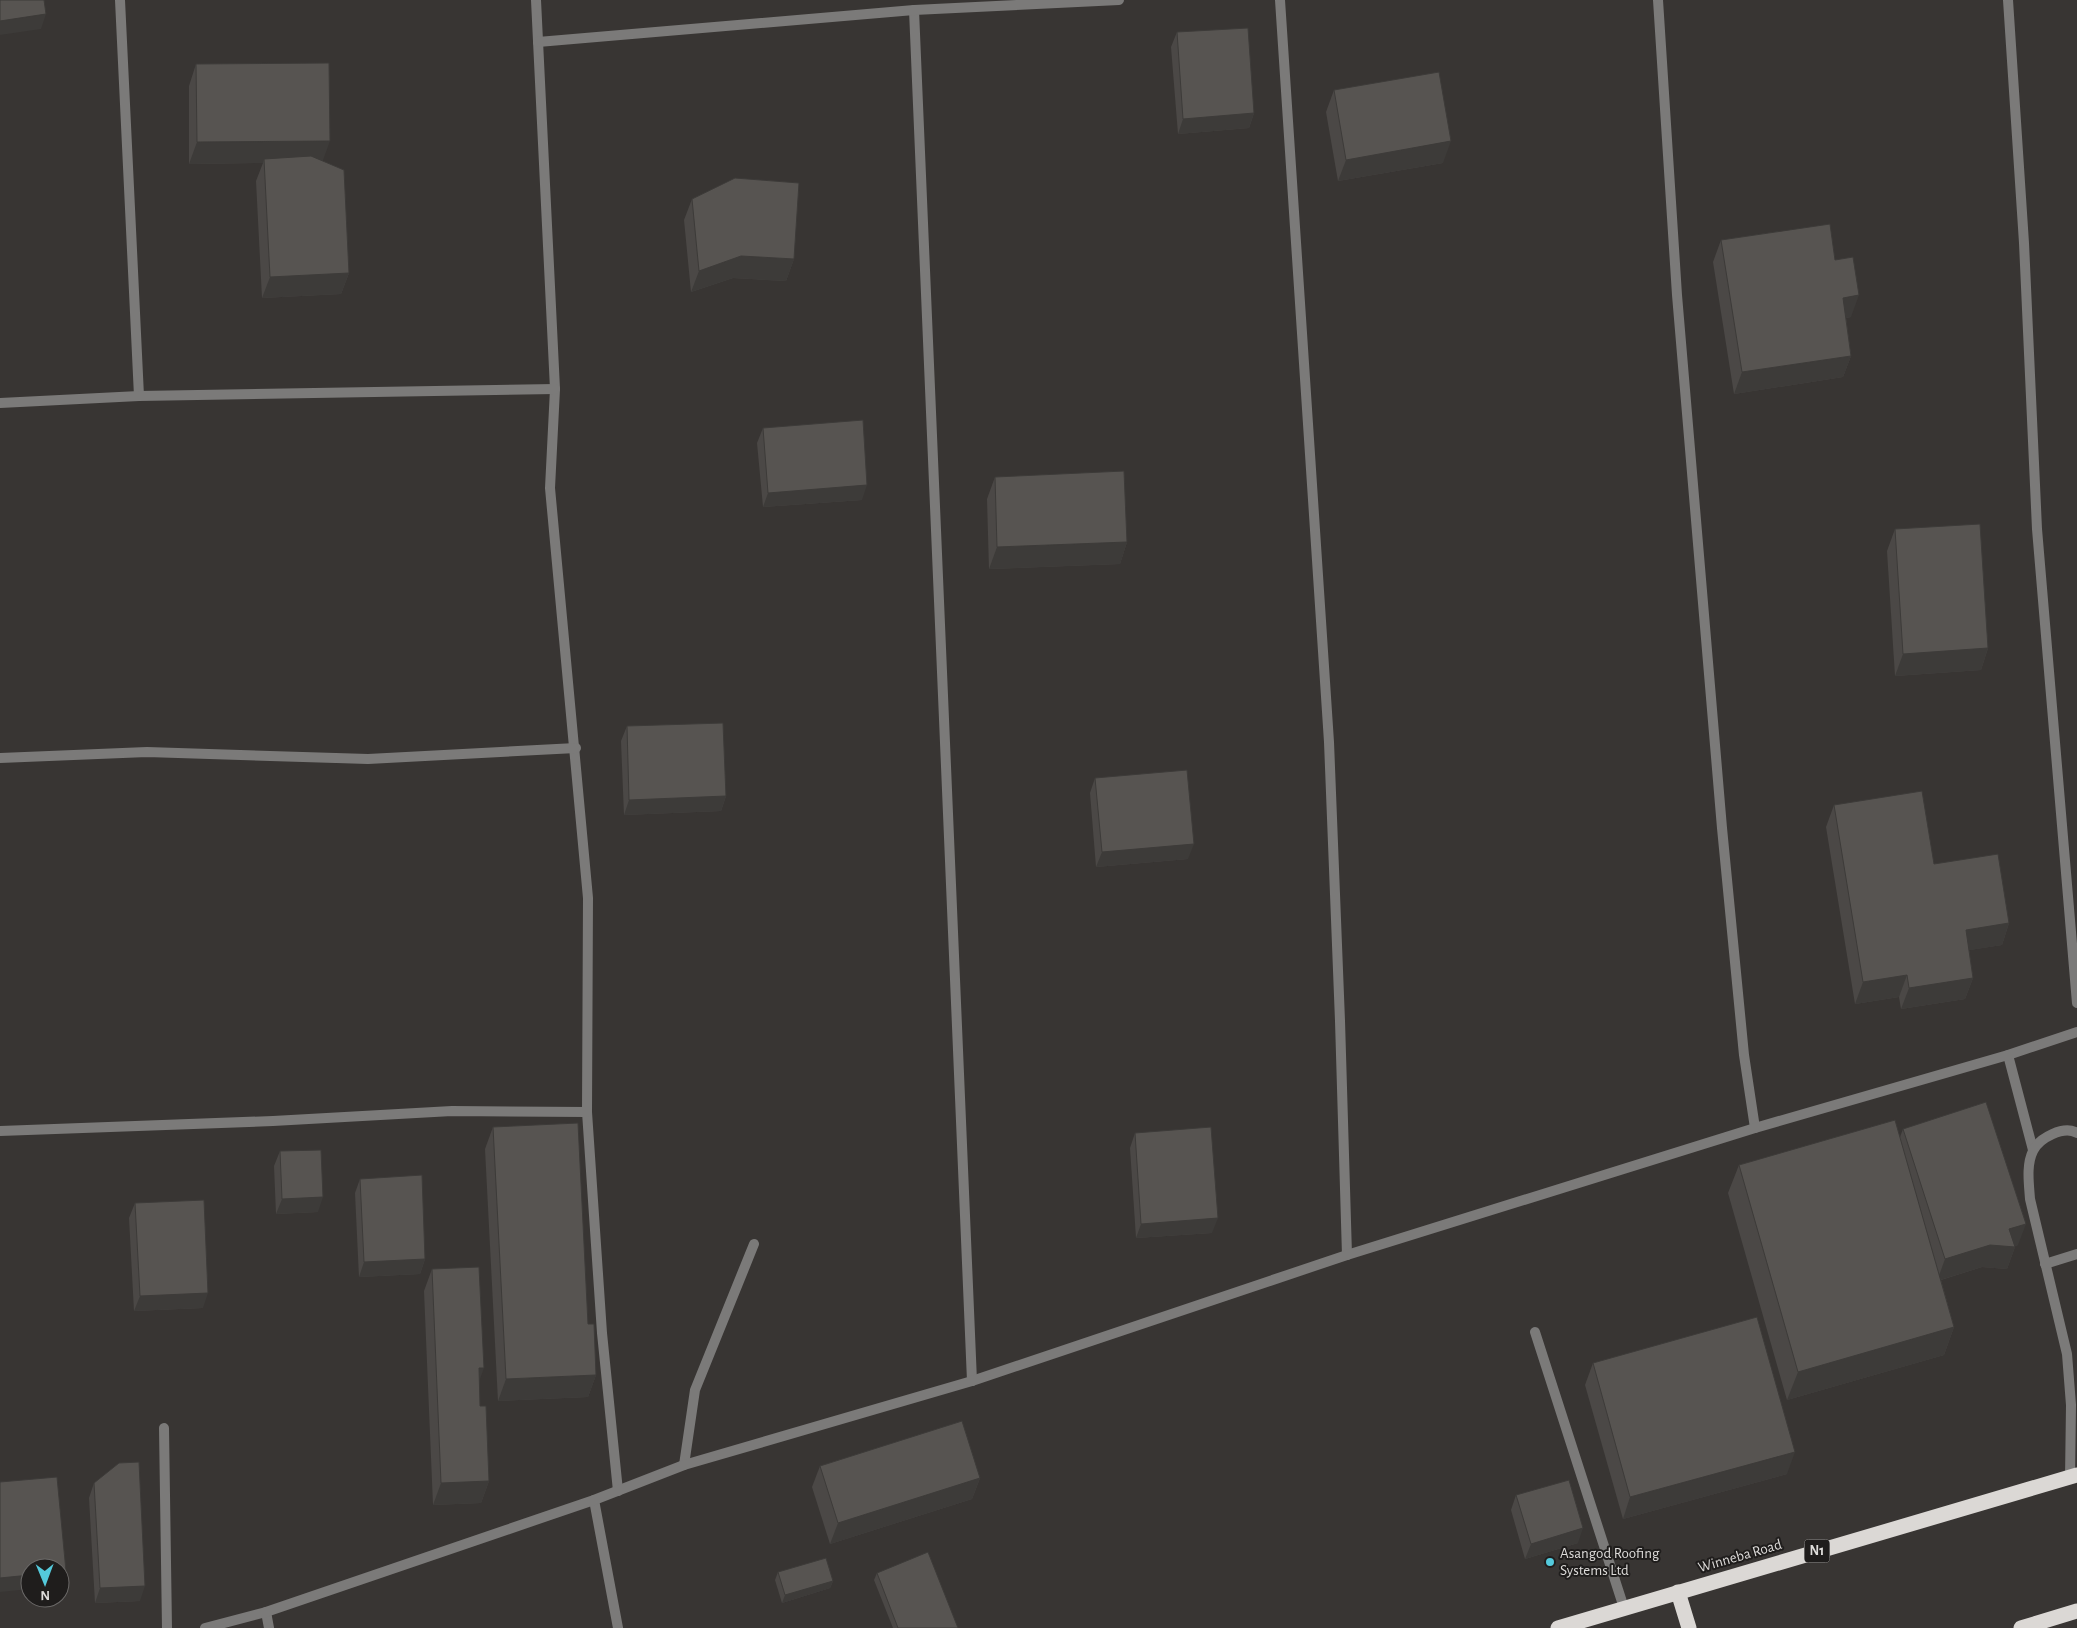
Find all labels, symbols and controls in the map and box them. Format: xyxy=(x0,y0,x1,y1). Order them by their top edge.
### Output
street label: Winneba Road xyxy=(1696,1537,1784,1575)
road number: N1 xyxy=(1804,1540,1830,1562)
place label: Asangod Roofing Systems Ltd xyxy=(1560,1546,1660,1578)
marker: Asangod Roofing Systems Ltd xyxy=(1544,1556,1556,1568)
north arrow xyxy=(20,1558,70,1608)
text: N xyxy=(40,1588,50,1602)

